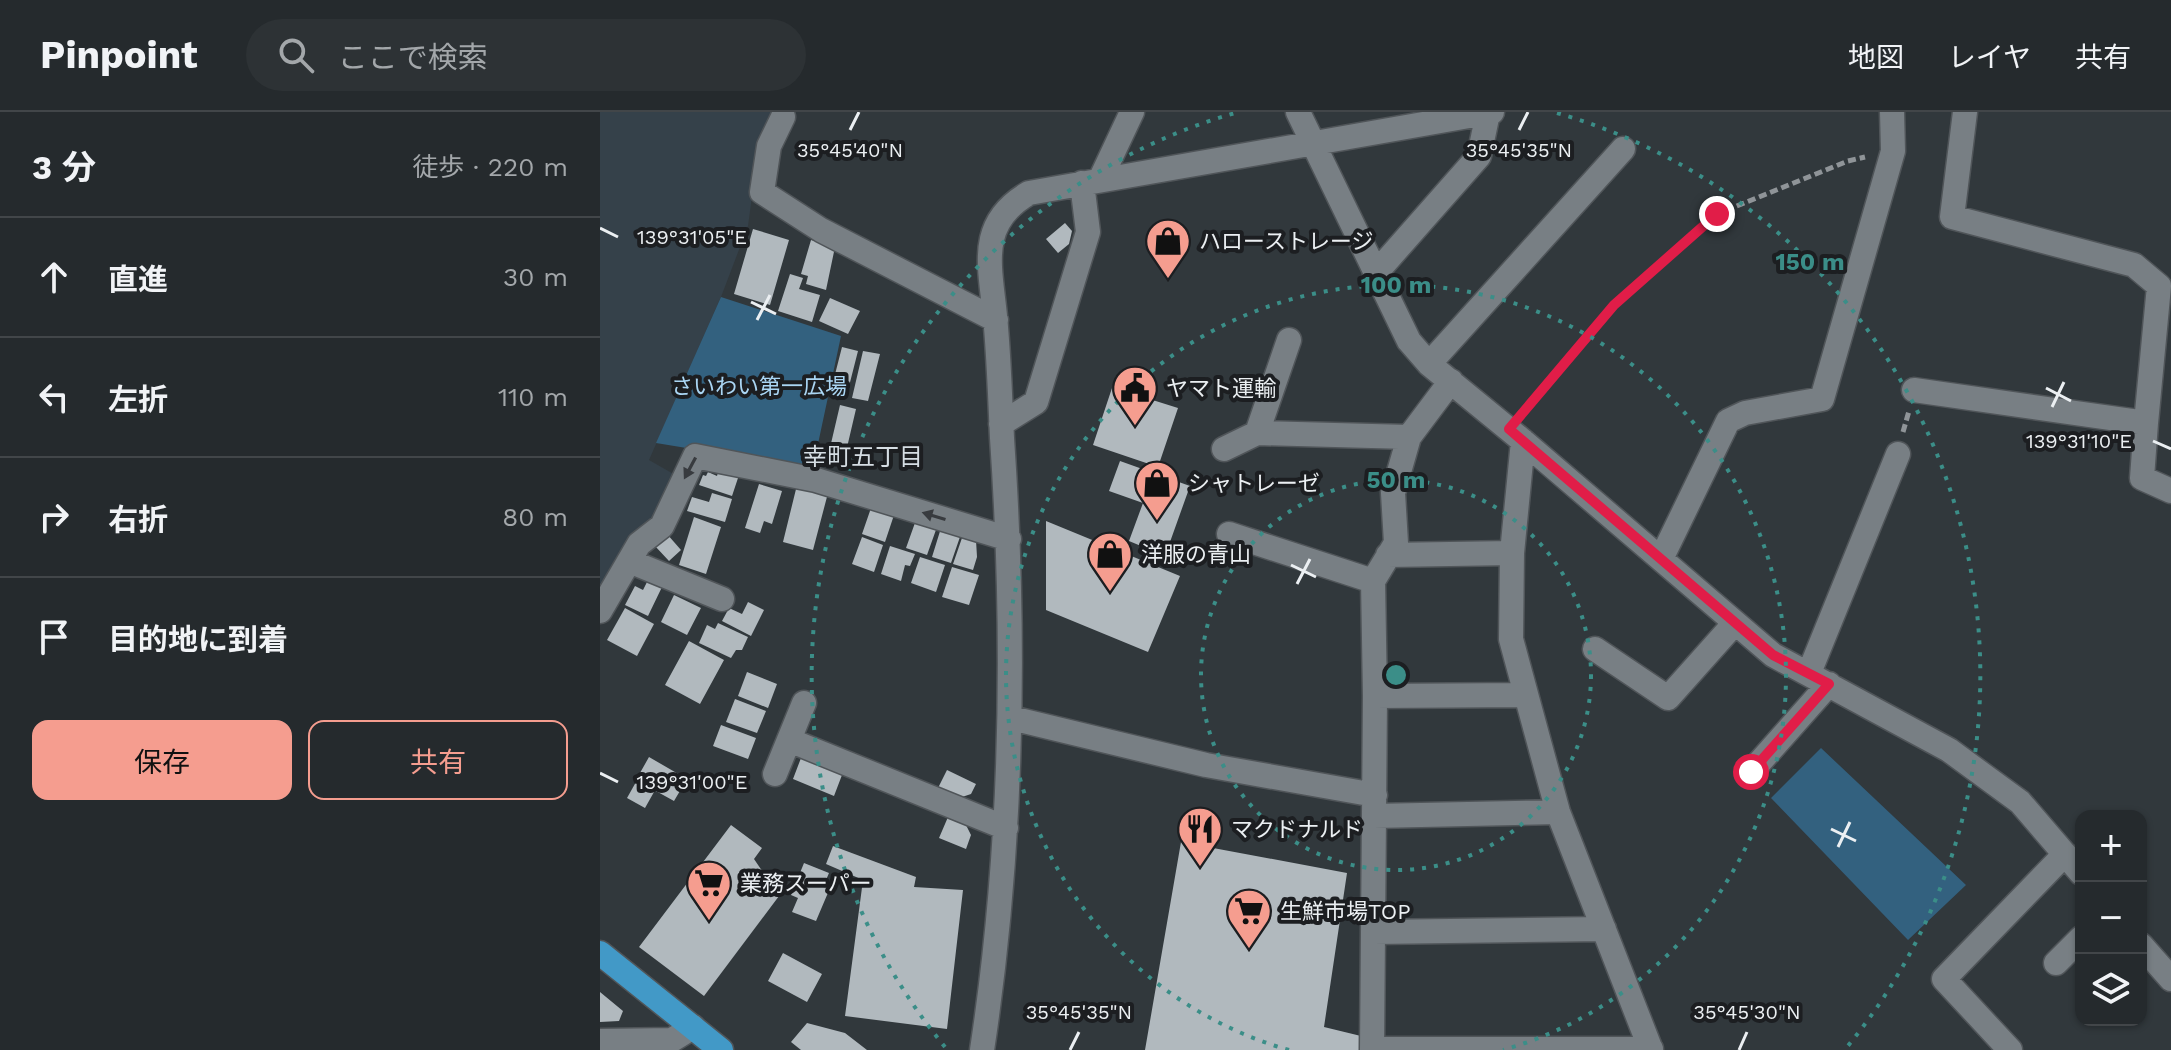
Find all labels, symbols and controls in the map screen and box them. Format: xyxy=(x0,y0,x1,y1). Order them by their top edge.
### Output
search box xyxy=(246,19,806,91)
text: Pinpoint xyxy=(40,33,198,77)
icon: search xyxy=(274,33,318,77)
text: ここで検索 xyxy=(338,40,488,75)
text: 地図 xyxy=(1848,41,1904,74)
text: レイヤ xyxy=(1948,41,2031,74)
text: 共有 xyxy=(2075,41,2131,74)
text: 35°45'40"N xyxy=(797,138,903,162)
text: 35°45'35"N xyxy=(1466,138,1572,162)
text: 3 分 xyxy=(32,147,96,187)
text: 徒歩 · 220 m xyxy=(412,152,568,182)
route end xyxy=(1699,196,1735,232)
shop icon: ハローストレージ xyxy=(1144,217,1192,280)
text: 139°31'05"E xyxy=(637,225,747,249)
place label: ハローストレージ xyxy=(1199,229,1373,254)
text: 150 m xyxy=(1775,248,1845,276)
icon: ahead xyxy=(32,255,76,299)
text: 直進 xyxy=(108,262,168,297)
text: 30 m xyxy=(503,262,568,292)
text: 100 m xyxy=(1361,271,1431,299)
public building icon: ヤマト運輸 xyxy=(1111,364,1159,427)
park label: さいわい第一広場 xyxy=(671,374,847,399)
icon: left xyxy=(32,375,76,419)
place label: ヤマト運輸 xyxy=(1166,376,1276,401)
text: 左折 xyxy=(108,382,168,417)
text: 110 m xyxy=(498,382,568,412)
text: 139°31'10"E xyxy=(2026,429,2132,453)
district label: 幸町五丁目 xyxy=(803,443,923,471)
one-way arrow xyxy=(683,457,697,479)
shop icon: シャトレーゼ xyxy=(1133,459,1181,522)
text: 50 m xyxy=(1367,466,1425,494)
place label: シャトレーゼ xyxy=(1188,471,1320,496)
icon: right xyxy=(32,495,76,539)
text: 右折 xyxy=(108,502,168,537)
text: 80 m xyxy=(502,502,568,532)
one-way arrow xyxy=(922,509,946,522)
shop icon: 洋服の青山 xyxy=(1086,530,1134,593)
place label: 洋服の青山 xyxy=(1141,542,1251,567)
icon: arrive xyxy=(32,615,76,659)
text: 目的地に到着 xyxy=(108,622,288,657)
centre of rings xyxy=(1382,661,1410,689)
button: 保存 xyxy=(32,720,292,800)
button: 共有 xyxy=(308,720,568,800)
route start xyxy=(1733,754,1769,790)
text: 139°31'00"E xyxy=(637,770,747,794)
restaurant icon: マクドナルド xyxy=(1176,805,1224,868)
map controls xyxy=(2075,810,2147,1026)
button: + xyxy=(2075,810,2147,882)
place label: マクドナルド xyxy=(1231,817,1363,842)
supermarket icon: 業務スーパー xyxy=(685,859,733,922)
place label: 業務スーパー xyxy=(740,871,872,896)
button: − xyxy=(2075,882,2147,954)
supermarket icon: 生鮮市場TOP xyxy=(1225,887,1273,950)
place label: 生鮮市場TOP xyxy=(1280,899,1411,924)
button: layers xyxy=(2075,954,2147,1026)
text: 35°45'35"N xyxy=(1026,1000,1132,1024)
text: 35°45'30"N xyxy=(1693,1000,1801,1024)

